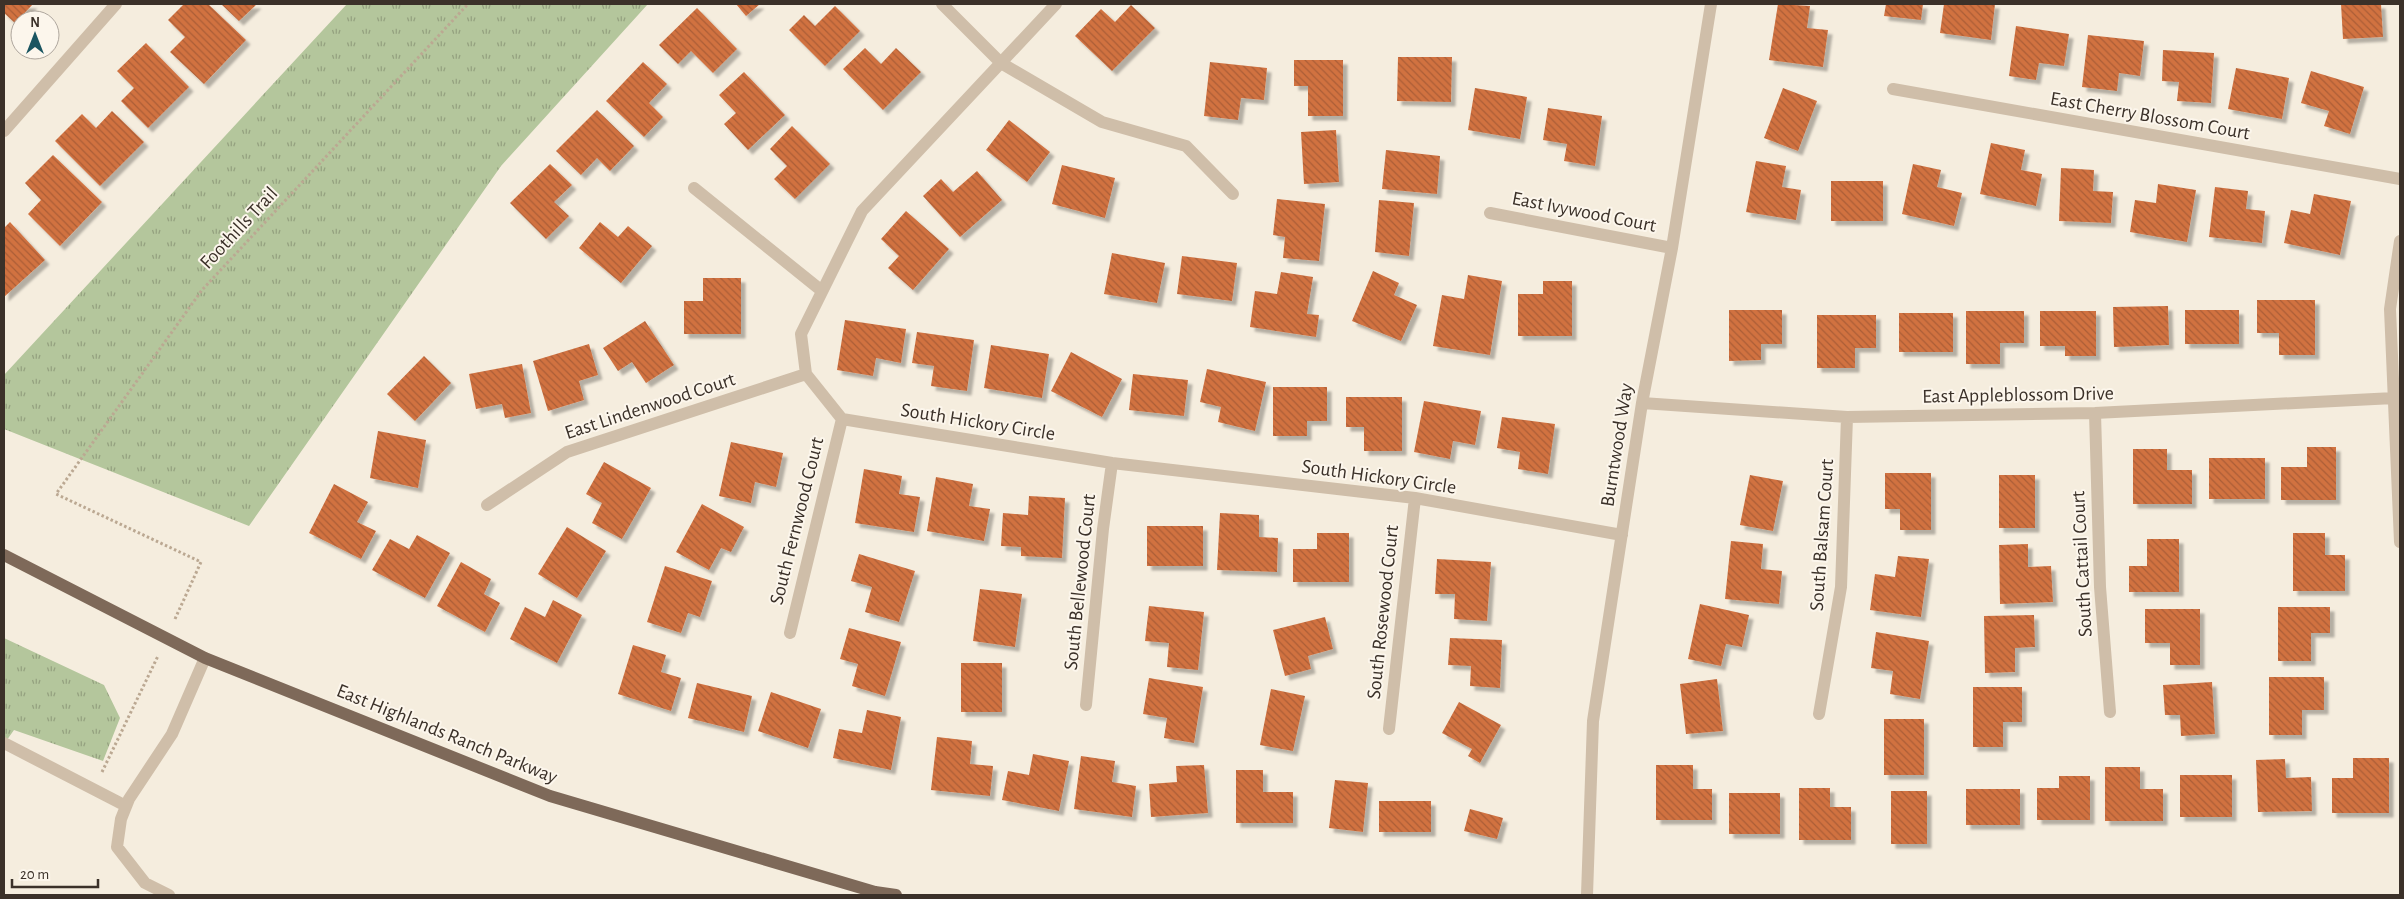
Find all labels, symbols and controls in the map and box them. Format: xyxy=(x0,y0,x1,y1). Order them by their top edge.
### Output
north arrow xyxy=(10,10,60,60)
text: N xyxy=(30,16,40,30)
street label: East Cherry Blossom Court xyxy=(2049,89,2252,144)
street label: Foothills Trail xyxy=(196,183,282,273)
street label: East Ivywood Court xyxy=(1510,188,1658,236)
street label: East Lindenwood Court xyxy=(562,369,738,443)
street label: Burntwood Way xyxy=(1597,381,1637,508)
street label: East Appleblossom Drive xyxy=(1922,383,2114,407)
street label: South Hickory Circle xyxy=(899,400,1057,444)
street label: South Fernwood Court xyxy=(767,435,828,607)
street label: South Hickory Circle xyxy=(1300,456,1458,498)
street label: South Balsam Court xyxy=(1807,458,1837,612)
street label: South Cattail Court xyxy=(2068,490,2096,638)
street label: South Bellewood Court xyxy=(1061,492,1099,671)
street label: South Rosewood Court xyxy=(1364,523,1402,700)
street label: East Highlands Ranch Parkway xyxy=(334,680,561,788)
scale bar xyxy=(12,856,99,888)
text: 20 m xyxy=(20,867,49,882)

